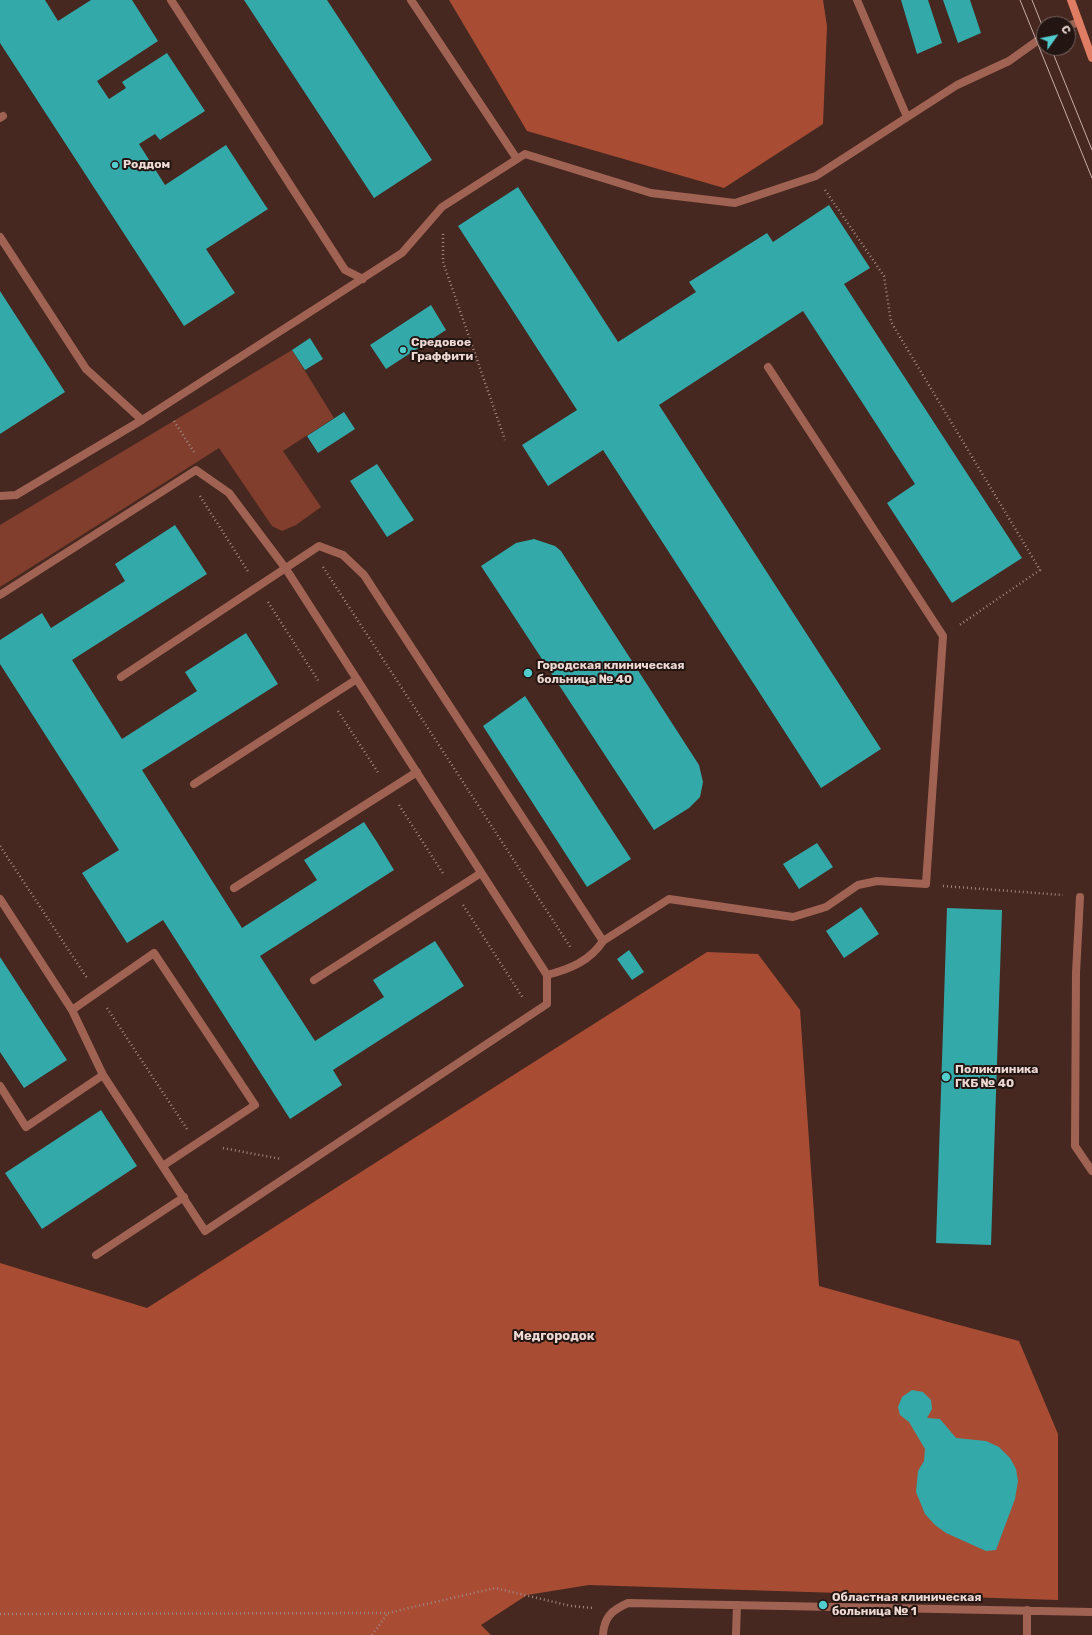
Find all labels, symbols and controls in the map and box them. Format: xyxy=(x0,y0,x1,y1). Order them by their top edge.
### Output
north arrow xyxy=(1036,16,1076,56)
text: С xyxy=(1058,23,1073,37)
place label: Роддом xyxy=(123,158,170,172)
marker: Роддом xyxy=(110,160,120,170)
place label: Средовое Граффити xyxy=(411,336,473,364)
marker: Средовое Граффити xyxy=(398,345,408,355)
place label: Городская клиническая больница № 40 xyxy=(537,659,685,687)
marker: Городская клиническая больница № 40 xyxy=(522,667,534,679)
place label: Поликлиника ГКБ № 40 xyxy=(955,1063,1038,1091)
marker: Поликлиника ГКБ № 40 xyxy=(940,1071,952,1083)
district label: Медгородок xyxy=(513,1328,595,1344)
place label: Областная клиническая больница № 1 xyxy=(832,1591,981,1619)
marker: Областная клиническая больница № 1 xyxy=(817,1599,829,1611)

